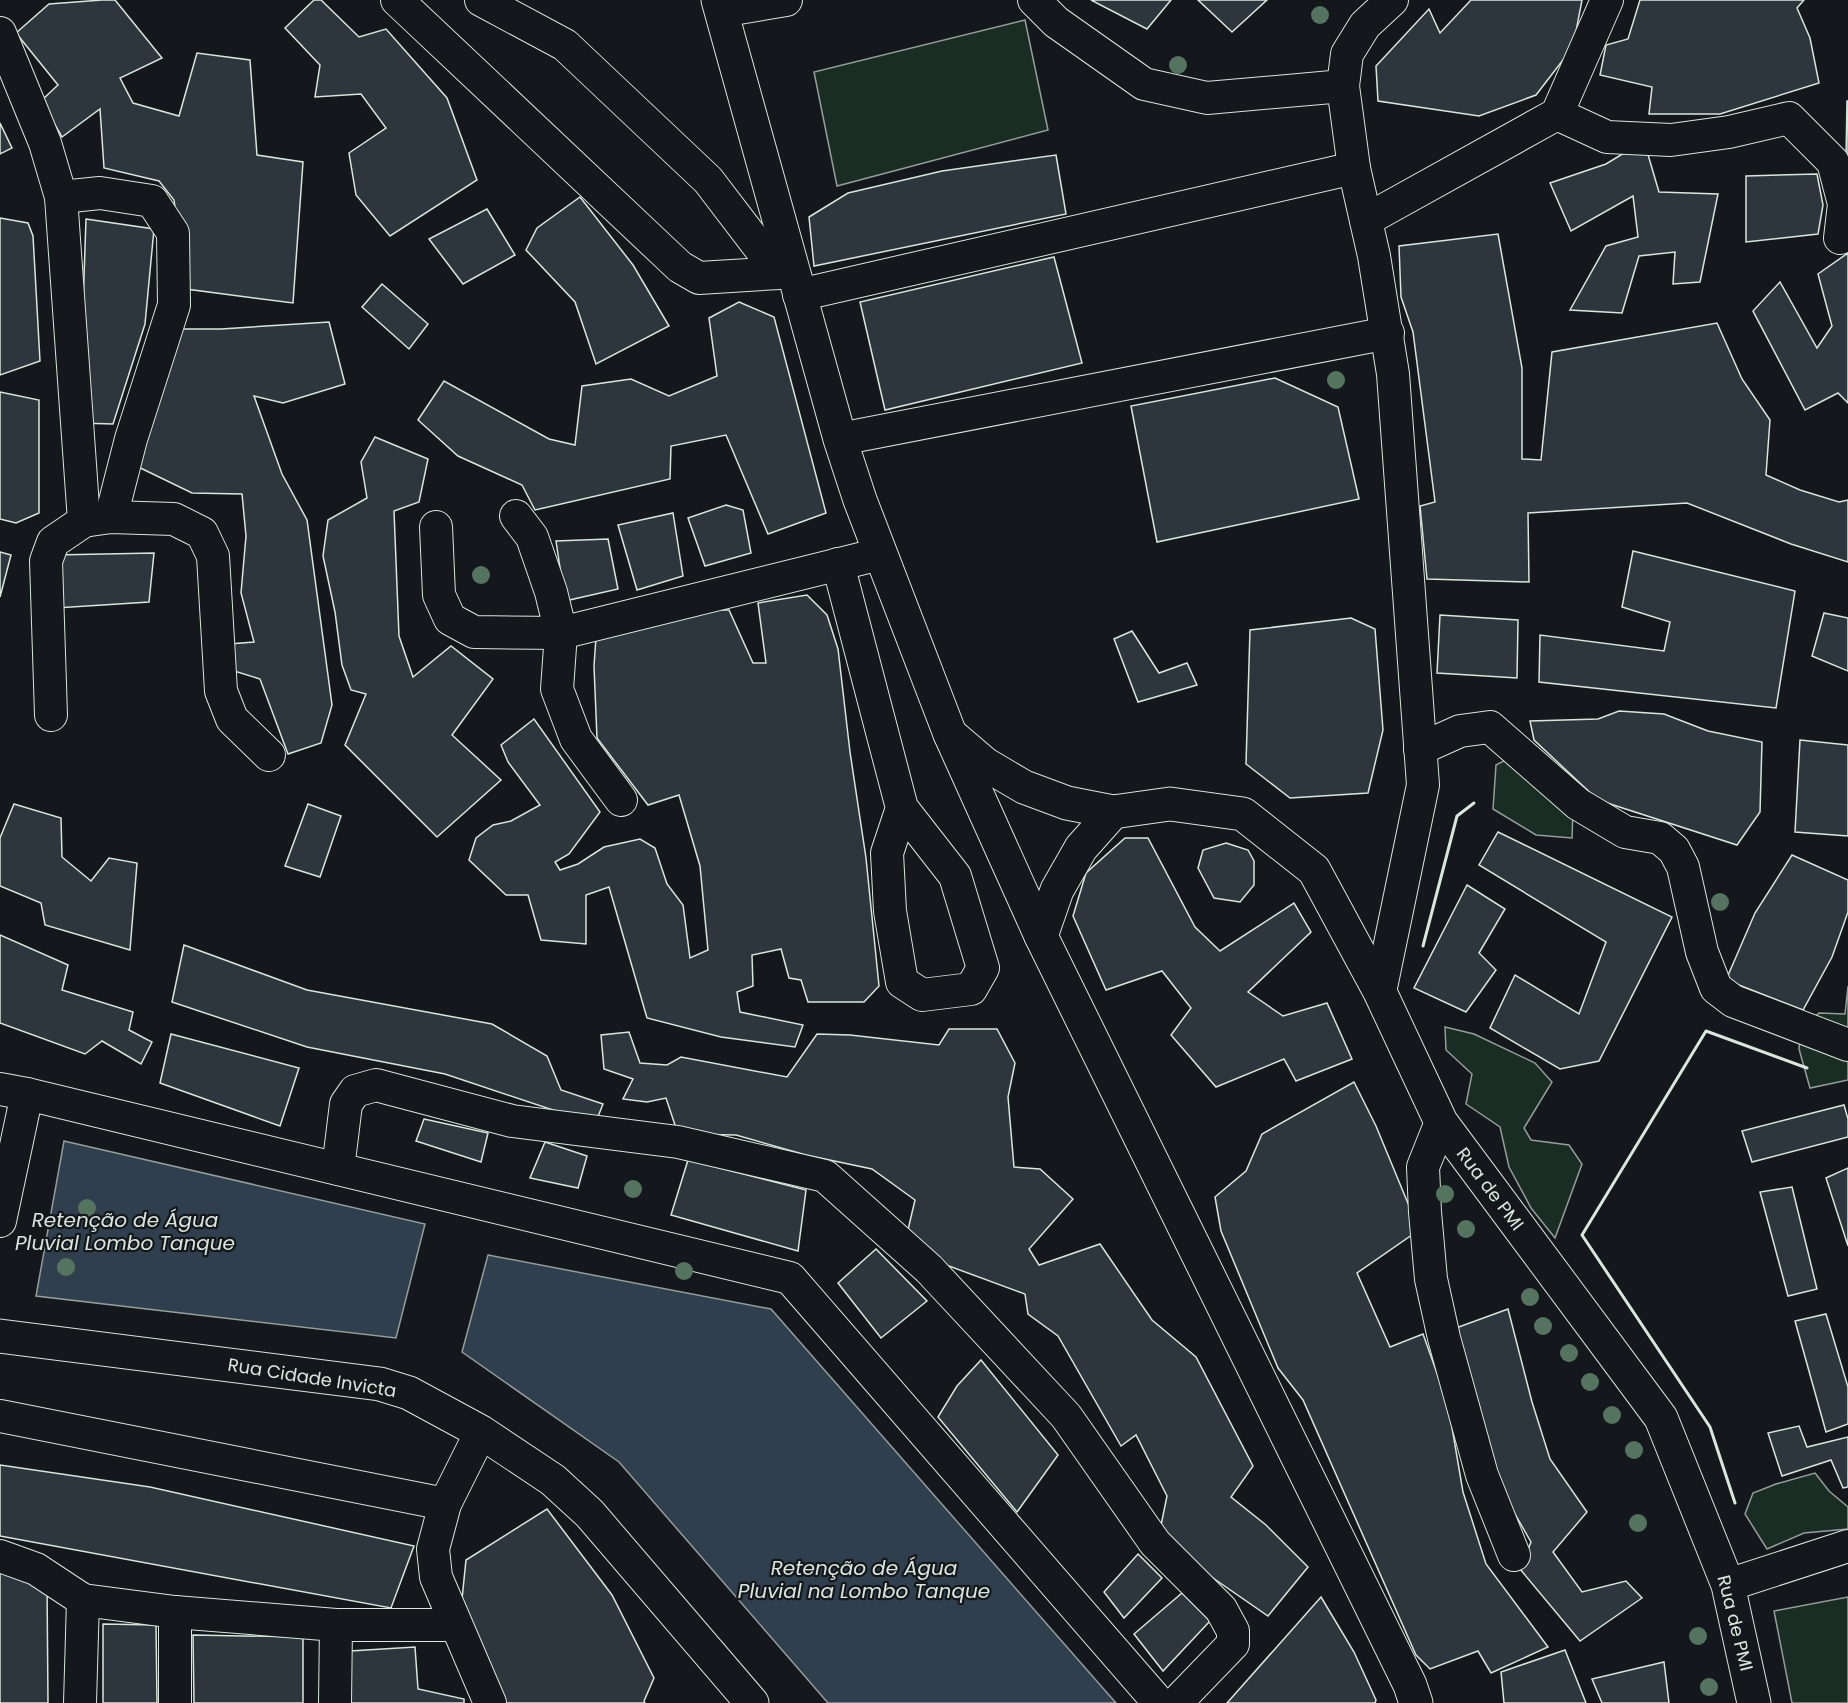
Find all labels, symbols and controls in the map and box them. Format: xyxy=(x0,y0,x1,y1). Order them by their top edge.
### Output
street label: Rua de PMI xyxy=(1451,1142,1530,1235)
water label: Retenção de Água Pluvial Lombo Tanque xyxy=(15,1206,235,1257)
street label: Rua Cidade Invicta xyxy=(226,1352,398,1403)
water label: Retenção de Água Pluvial na Lombo Tanque xyxy=(738,1554,990,1605)
street label: Rua de PMI xyxy=(1712,1572,1759,1673)

